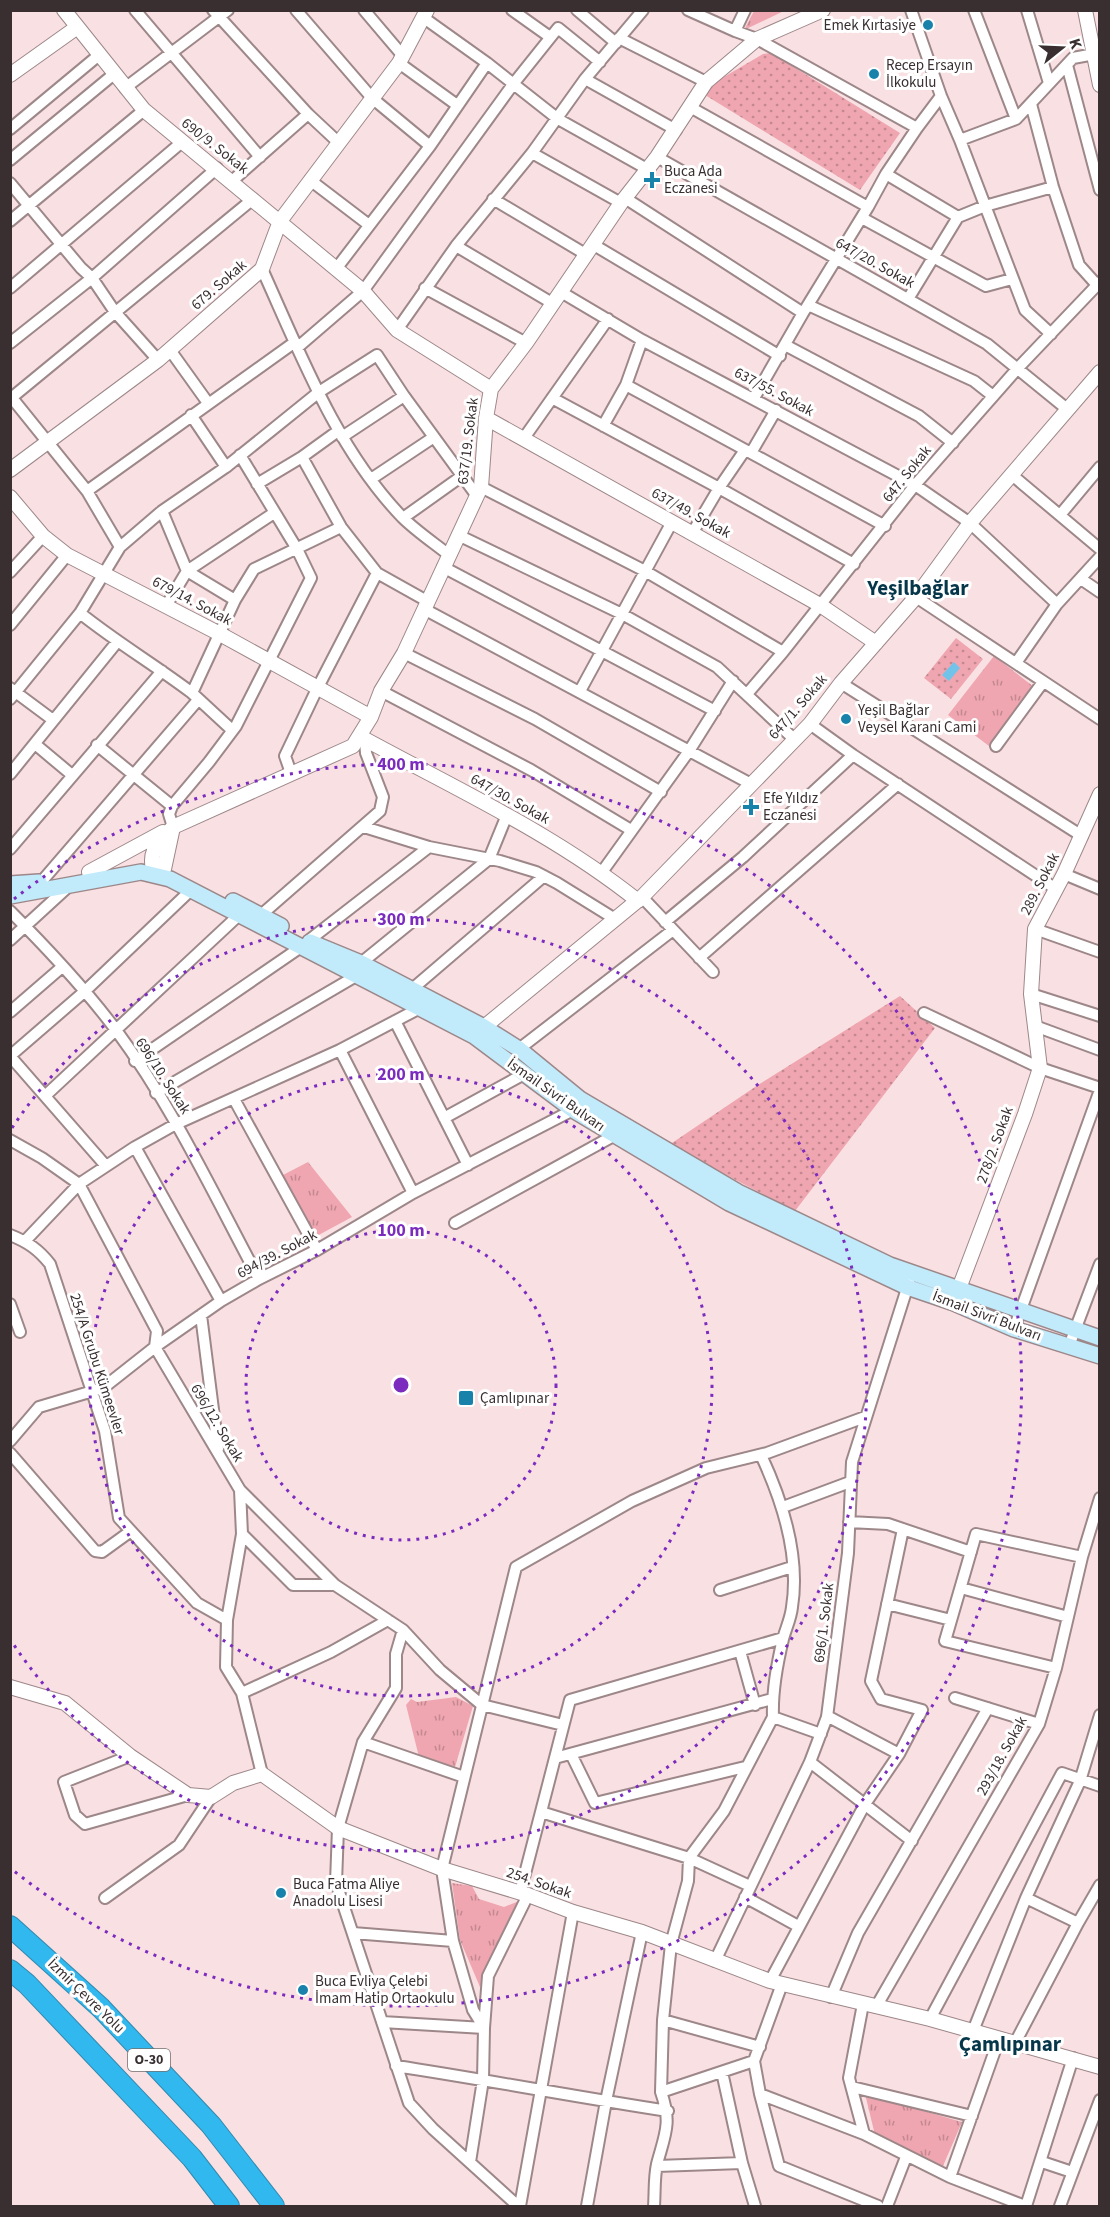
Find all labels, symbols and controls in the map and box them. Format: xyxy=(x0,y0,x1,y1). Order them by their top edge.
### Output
place label: Emek Kırtasiye xyxy=(824,15,916,36)
marker: Emek Kırtasiye xyxy=(921,18,935,32)
north arrow xyxy=(1032,18,1092,78)
text: K xyxy=(1063,36,1087,52)
place label: Recep Ersayın İlkokulu xyxy=(886,55,973,93)
marker: Recep Ersayın İlkokulu xyxy=(867,67,881,81)
street label: 690/9. Sokak xyxy=(177,113,254,179)
place label: Buca Ada Eczanesi xyxy=(664,161,722,199)
marker: Buca Ada Eczanesi xyxy=(645,173,659,187)
street label: 647/20. Sokak xyxy=(832,233,919,294)
street label: 679. Sokak xyxy=(187,255,252,315)
street label: 637/55. Sokak xyxy=(730,362,818,422)
street label: 637/19. Sokak xyxy=(452,396,484,486)
street label: 647. Sokak xyxy=(878,441,937,507)
street label: 637/49. Sokak xyxy=(648,483,735,544)
street label: 679/14. Sokak xyxy=(148,571,236,631)
district label: Yeşilbağlar xyxy=(866,573,969,603)
street label: 647/1. Sokak xyxy=(764,669,833,744)
place label: Yeşil Bağlar Veysel Karani Cami xyxy=(857,700,976,738)
marker: Yeşil Bağlar Veysel Karani Cami xyxy=(839,712,853,726)
text: 400 m xyxy=(377,752,425,777)
street label: 647/30. Sokak xyxy=(467,769,554,830)
place label: Efe Yıldız Eczanesi xyxy=(763,788,818,826)
marker: Efe Yıldız Eczanesi xyxy=(744,800,758,814)
street label: 289. Sokak xyxy=(1015,849,1065,919)
text: 300 m xyxy=(377,907,425,932)
street label: 696/10. Sokak xyxy=(130,1034,196,1119)
street label: İsmail Sivri Bulvarı xyxy=(503,1053,609,1137)
text: 200 m xyxy=(377,1062,425,1087)
street label: 278/2. Sokak xyxy=(971,1103,1019,1186)
text: 100 m xyxy=(377,1218,425,1243)
street label: 694/39. Sokak xyxy=(233,1224,321,1284)
street label: İsmail Sivri Bulvarı xyxy=(929,1286,1045,1346)
street label: 254/A Grubu Kümeevler xyxy=(64,1290,130,1438)
centre of rings xyxy=(391,1375,411,1395)
street label: 696/12. Sokak xyxy=(185,1380,249,1466)
place label: Çamlıpınar xyxy=(480,1388,550,1409)
marker: Çamlıpınar xyxy=(457,1389,475,1407)
street label: 696/1. Sokak xyxy=(809,1581,839,1664)
street label: 293/18. Sokak xyxy=(972,1712,1033,1799)
street label: 254. Sokak xyxy=(504,1862,575,1904)
place label: Buca Fatma Aliye Anadolu Lisesi xyxy=(293,1874,400,1912)
marker: Buca Fatma Aliye Anadolu Lisesi xyxy=(274,1886,288,1900)
street label: İzmir Çevre Yolu xyxy=(43,1954,129,2038)
place label: Buca Evliya Çelebi İmam Hatip Ortaokulu xyxy=(315,1971,455,2009)
marker: Buca Evliya Çelebi İmam Hatip Ortaokulu xyxy=(296,1983,310,1997)
district label: Çamlıpınar xyxy=(959,2029,1062,2059)
road number: O-30 xyxy=(128,2049,170,2071)

